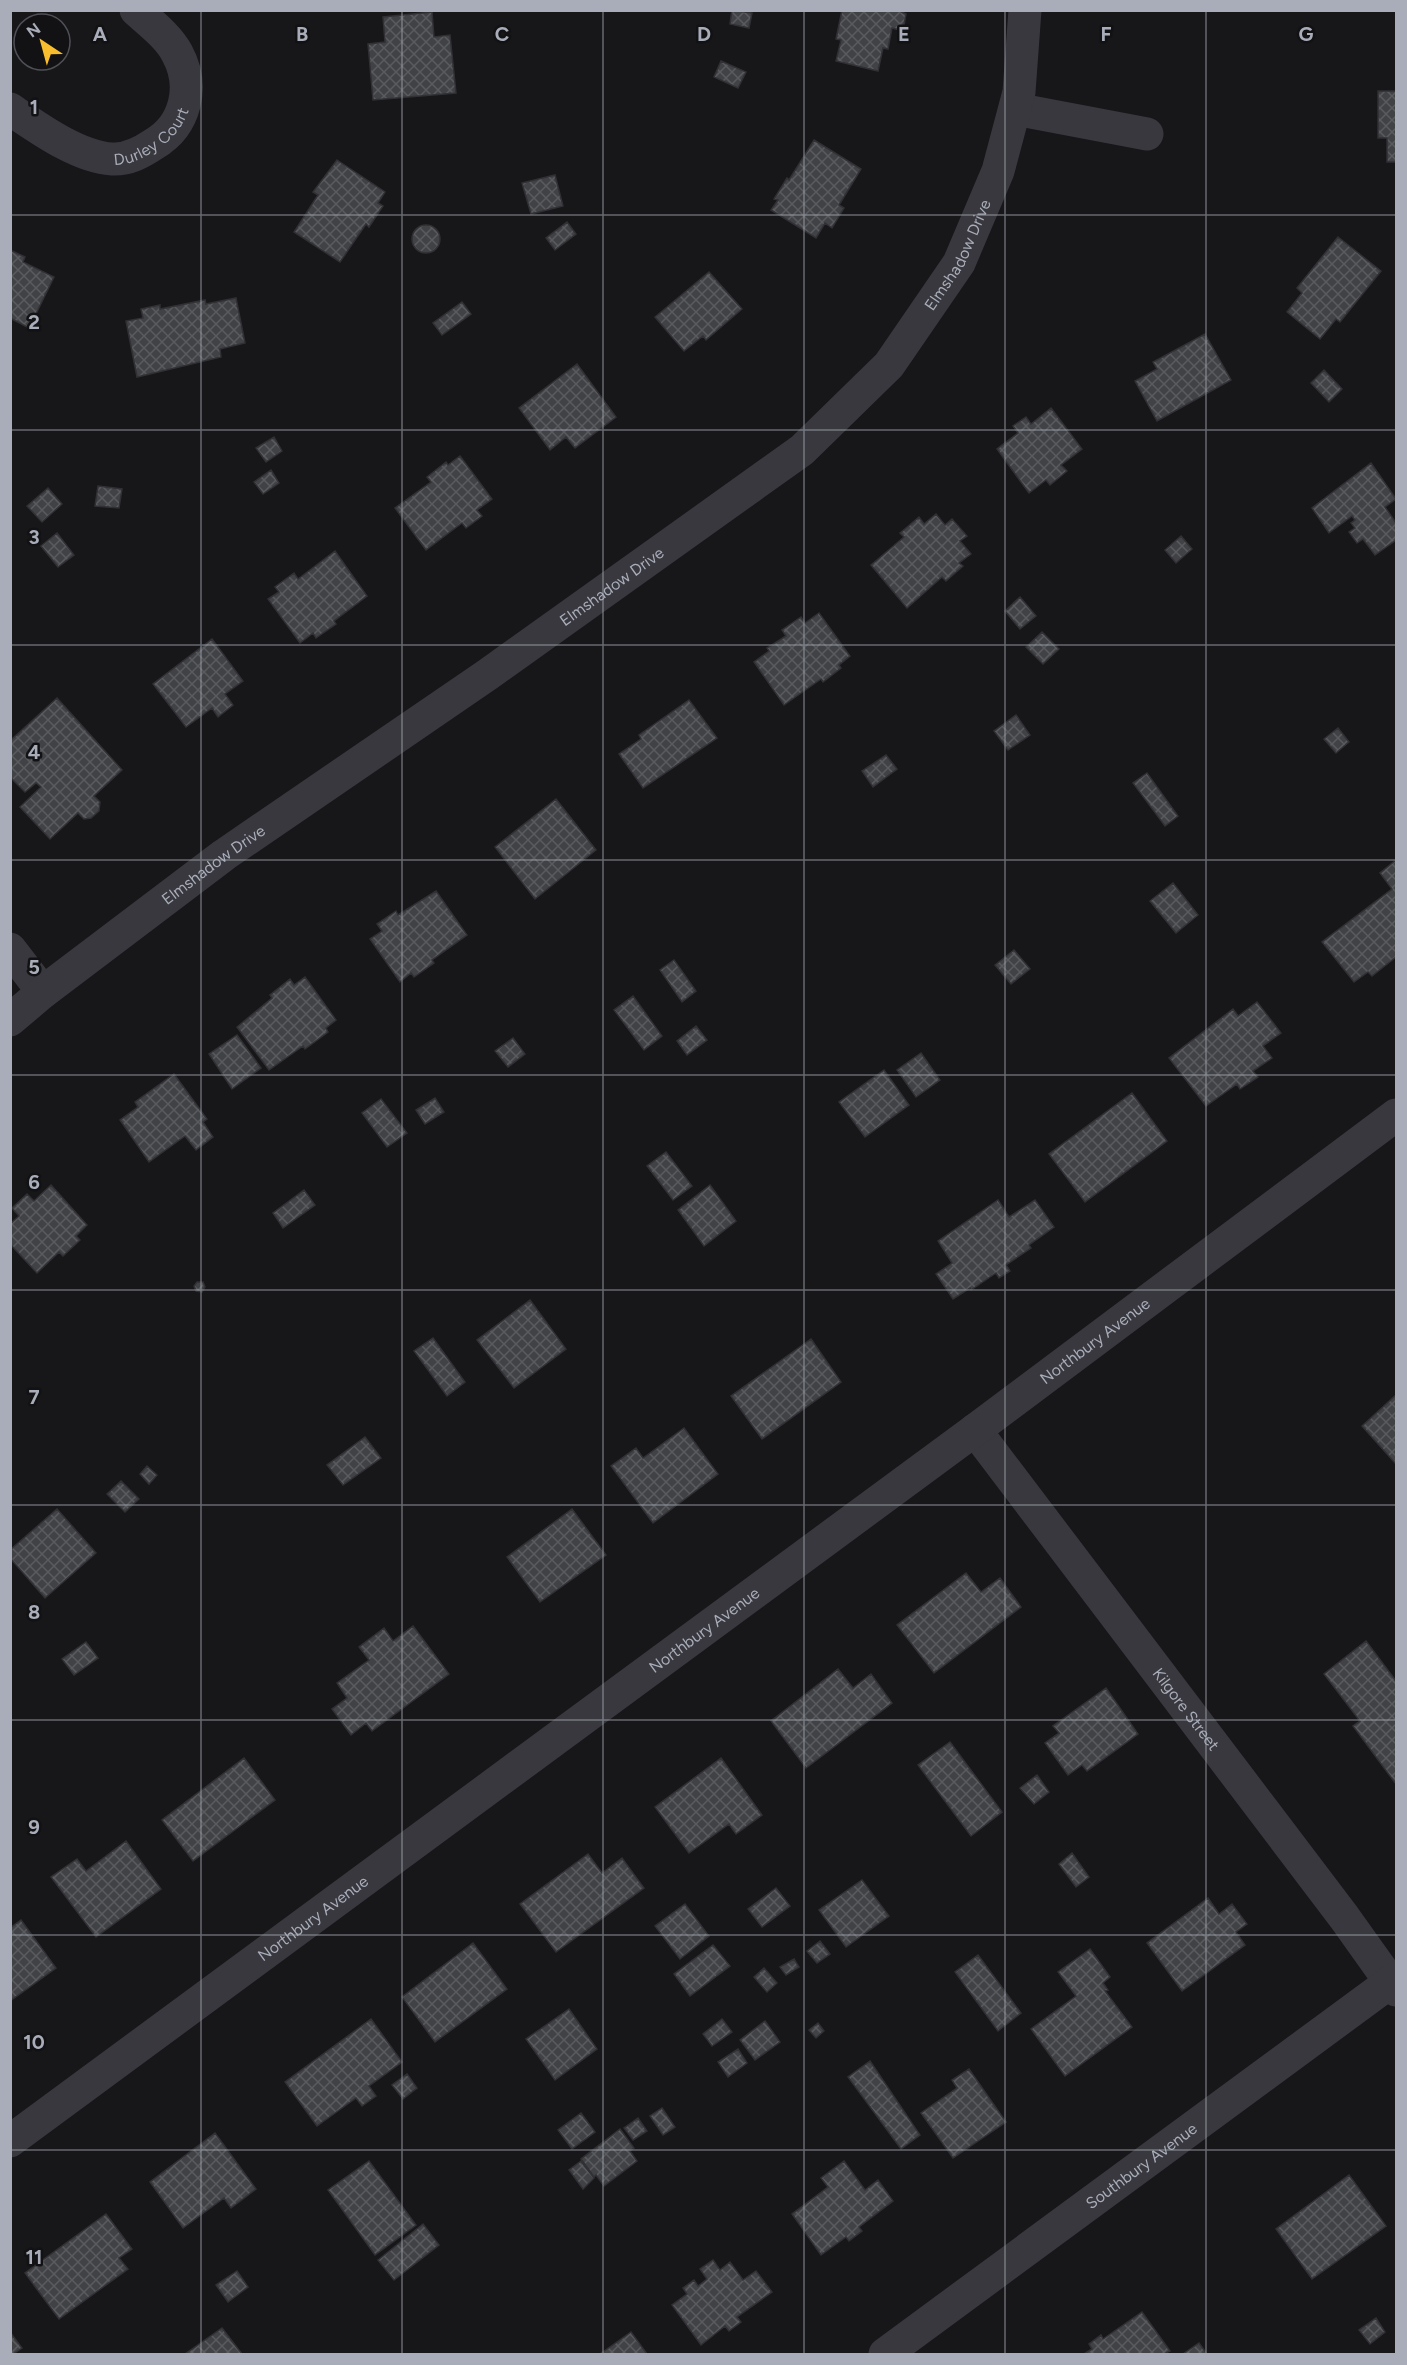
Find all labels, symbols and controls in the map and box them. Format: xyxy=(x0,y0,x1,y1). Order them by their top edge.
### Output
north arrow xyxy=(12,12,72,72)
text: N xyxy=(23,19,44,42)
text: A xyxy=(93,22,108,46)
text: B xyxy=(296,22,308,46)
text: C xyxy=(495,22,509,46)
text: D xyxy=(697,22,711,46)
text: E xyxy=(898,22,910,46)
text: F xyxy=(1100,22,1112,46)
text: G xyxy=(1299,22,1314,46)
text: 1 xyxy=(30,95,38,119)
street label: Durley Court xyxy=(113,105,192,169)
street label: Elmshadow Drive xyxy=(920,196,994,314)
text: 2 xyxy=(28,310,40,334)
text: 3 xyxy=(28,525,40,549)
street label: Elmshadow Drive xyxy=(556,542,667,630)
text: 4 xyxy=(28,740,41,764)
street label: Elmshadow Drive xyxy=(158,820,269,908)
text: 5 xyxy=(28,955,40,979)
text: 6 xyxy=(28,1170,40,1194)
street label: Northbury Avenue xyxy=(1036,1293,1153,1388)
text: 7 xyxy=(28,1385,40,1409)
street label: Northbury Avenue xyxy=(645,1583,763,1677)
text: 8 xyxy=(28,1600,40,1624)
street label: Kilgore Street xyxy=(1149,1664,1224,1754)
text: 9 xyxy=(28,1815,40,1839)
street label: Northbury Avenue xyxy=(254,1871,372,1965)
text: 10 xyxy=(23,2030,45,2054)
street label: Southbury Avenue xyxy=(1082,2118,1201,2213)
text: 11 xyxy=(26,2245,42,2269)

